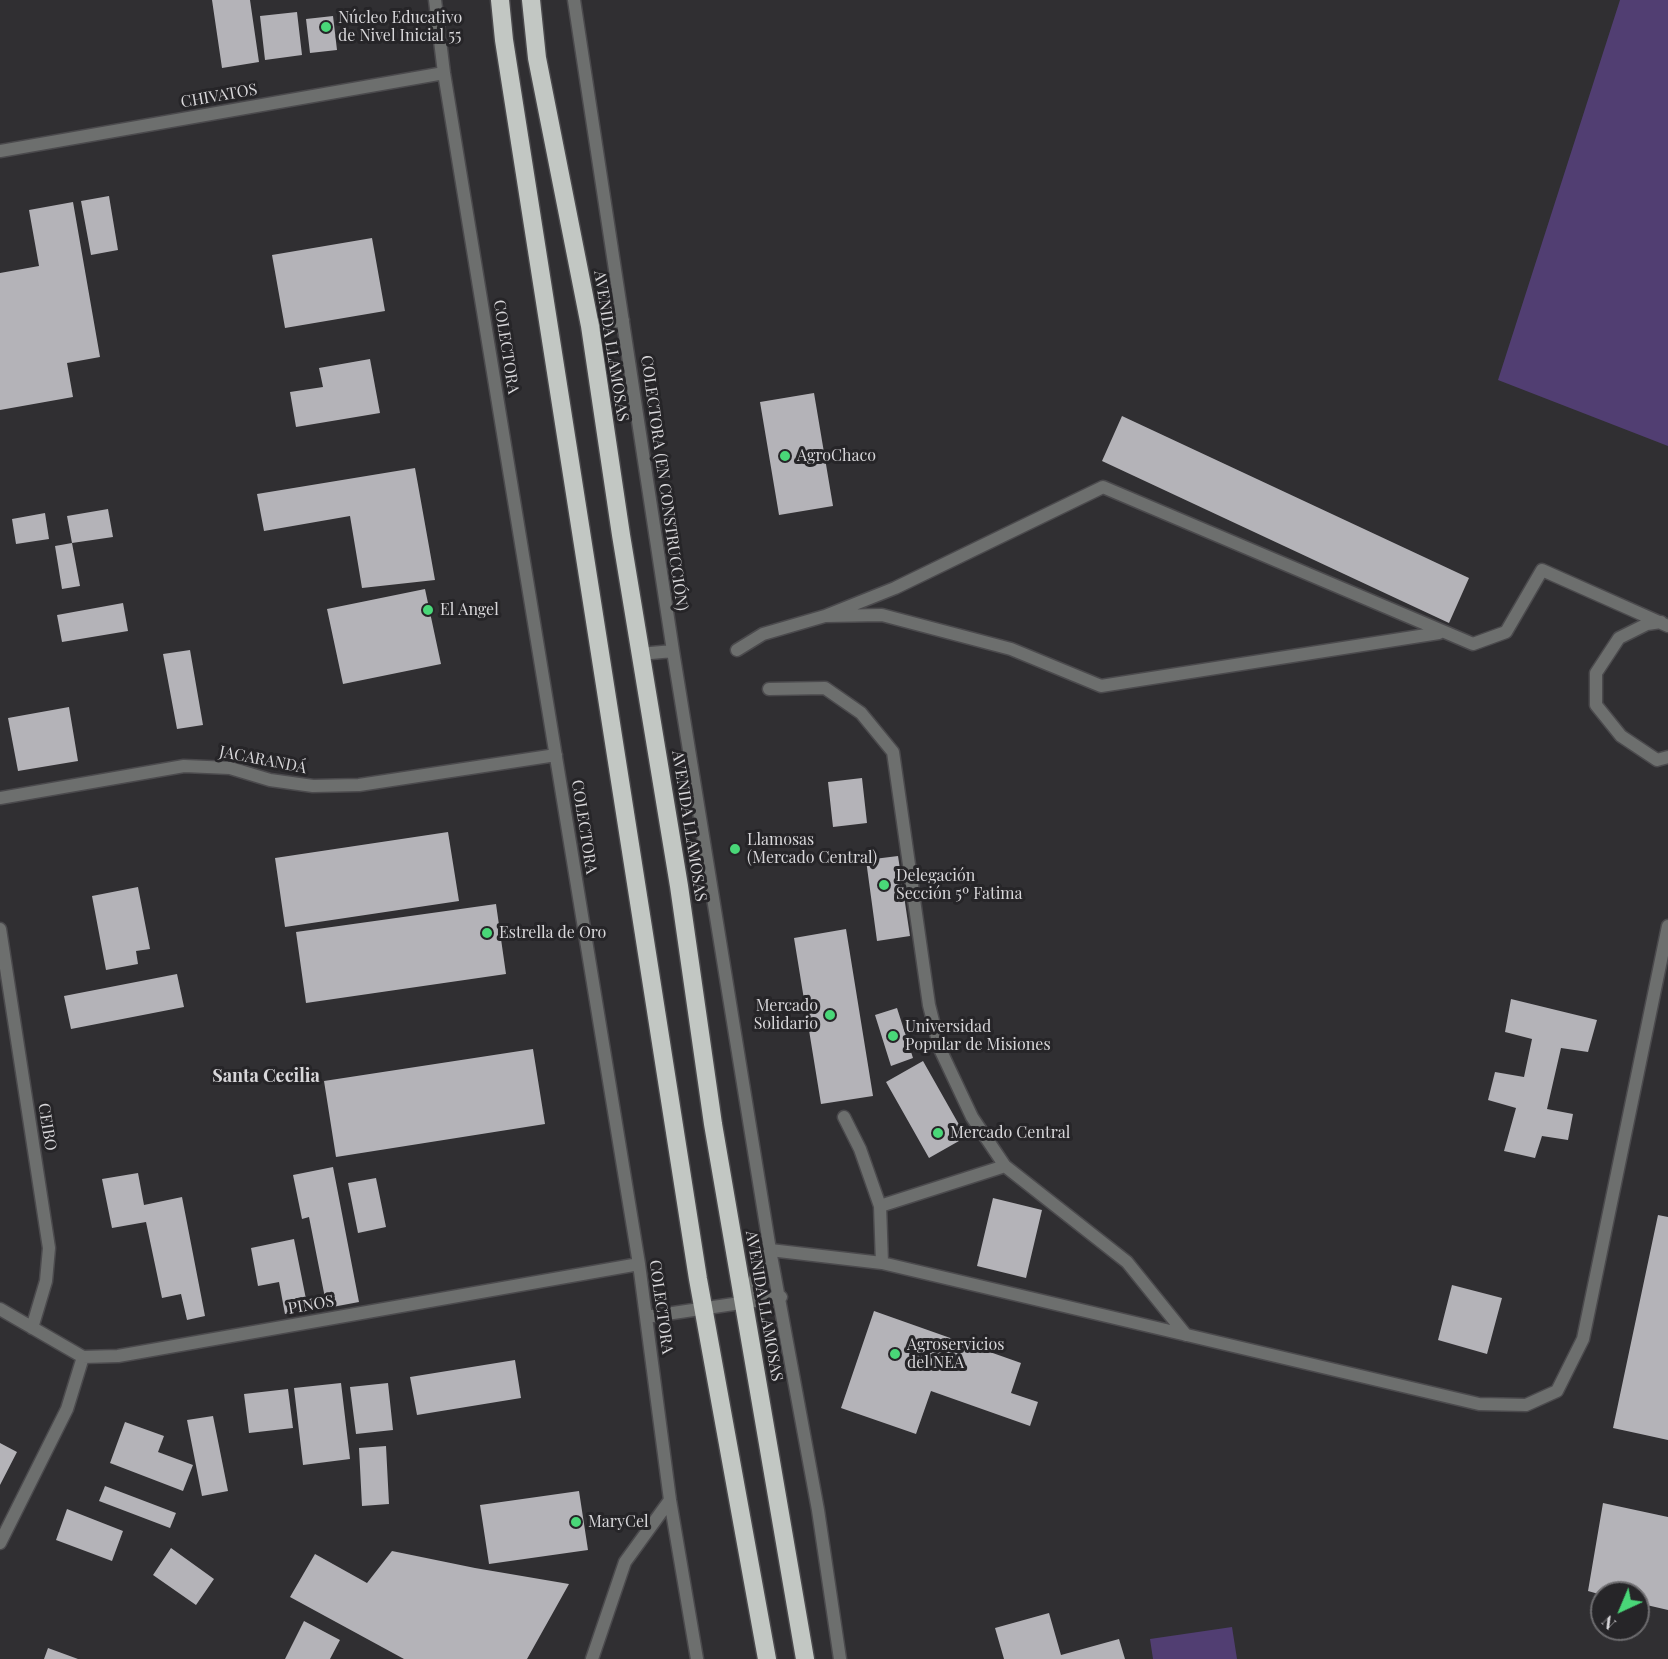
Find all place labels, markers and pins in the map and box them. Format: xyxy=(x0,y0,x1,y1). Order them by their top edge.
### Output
place label: Núcleo Educativo de Nivel Inicial 55 xyxy=(338,8,462,46)
marker: Núcleo Educativo de Nivel Inicial 55 xyxy=(319,20,333,34)
place label: AgroChaco xyxy=(797,446,876,466)
marker: AgroChaco xyxy=(778,449,792,463)
place label: El Angel xyxy=(440,600,499,620)
marker: El Angel xyxy=(421,603,435,617)
place label: Llamosas (Mercado Central) xyxy=(747,830,877,868)
marker: Llamosas (Mercado Central) xyxy=(728,842,742,856)
place label: Delegación Sección 5º Fatima xyxy=(896,866,1023,904)
marker: Delegación Sección 5º Fatima xyxy=(877,878,891,892)
place label: Estrella de Oro xyxy=(499,923,606,943)
marker: Estrella de Oro xyxy=(480,926,494,940)
place label: Mercado Solidario xyxy=(754,996,818,1034)
marker: Mercado Solidario xyxy=(823,1008,837,1022)
place label: Universidad Popular de Misiones xyxy=(905,1017,1051,1055)
marker: Universidad Popular de Misiones xyxy=(886,1029,900,1043)
place label: Mercado Central xyxy=(950,1123,1070,1143)
marker: Mercado Central xyxy=(931,1126,945,1140)
place label: Agroservicios del NEA xyxy=(907,1335,1004,1373)
marker: Agroservicios del NEA xyxy=(888,1347,902,1361)
place label: MaryCel xyxy=(588,1512,649,1532)
marker: MaryCel xyxy=(569,1515,583,1529)

